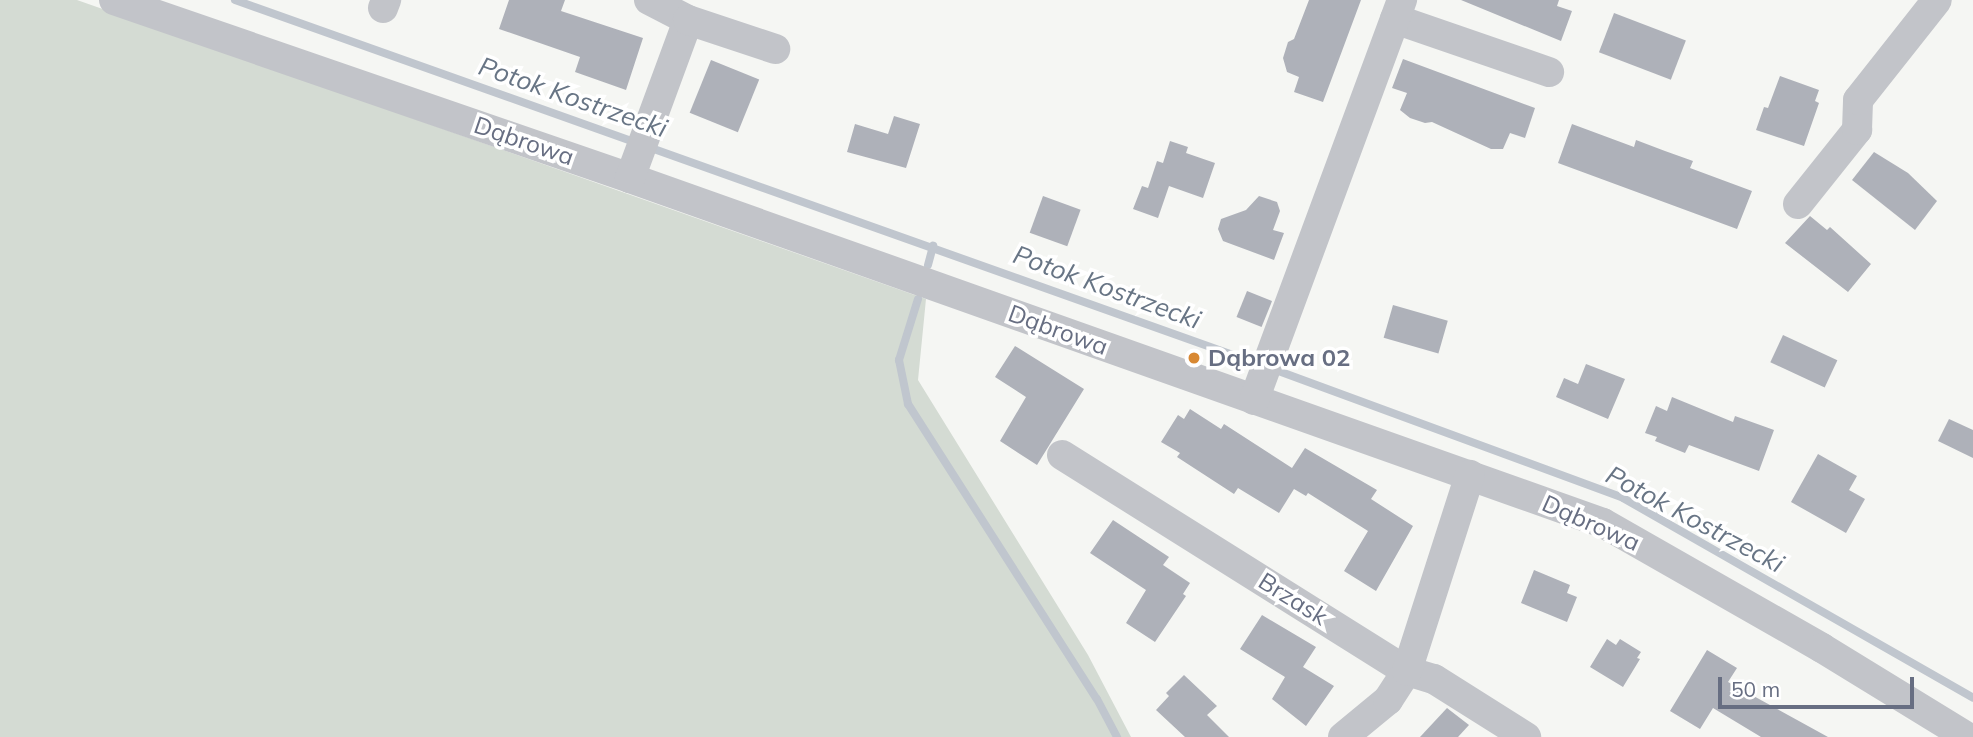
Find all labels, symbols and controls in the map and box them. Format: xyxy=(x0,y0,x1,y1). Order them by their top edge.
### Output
water label: Potok Kostrzecki xyxy=(475,50,671,144)
street label: Dąbrowa xyxy=(470,110,578,172)
water label: Potok Kostrzecki xyxy=(1009,239,1205,335)
street label: Dąbrowa xyxy=(1004,299,1112,361)
place label: Dąbrowa 02 xyxy=(1208,344,1350,372)
marker: Dąbrowa 02 xyxy=(1186,350,1202,366)
water label: Potok Kostrzecki xyxy=(1601,459,1789,579)
street label: Dąbrowa xyxy=(1538,489,1644,557)
street label: Brzask xyxy=(1253,567,1333,631)
scale bar xyxy=(1721,664,1917,708)
text: 50 m xyxy=(1731,676,1780,702)

